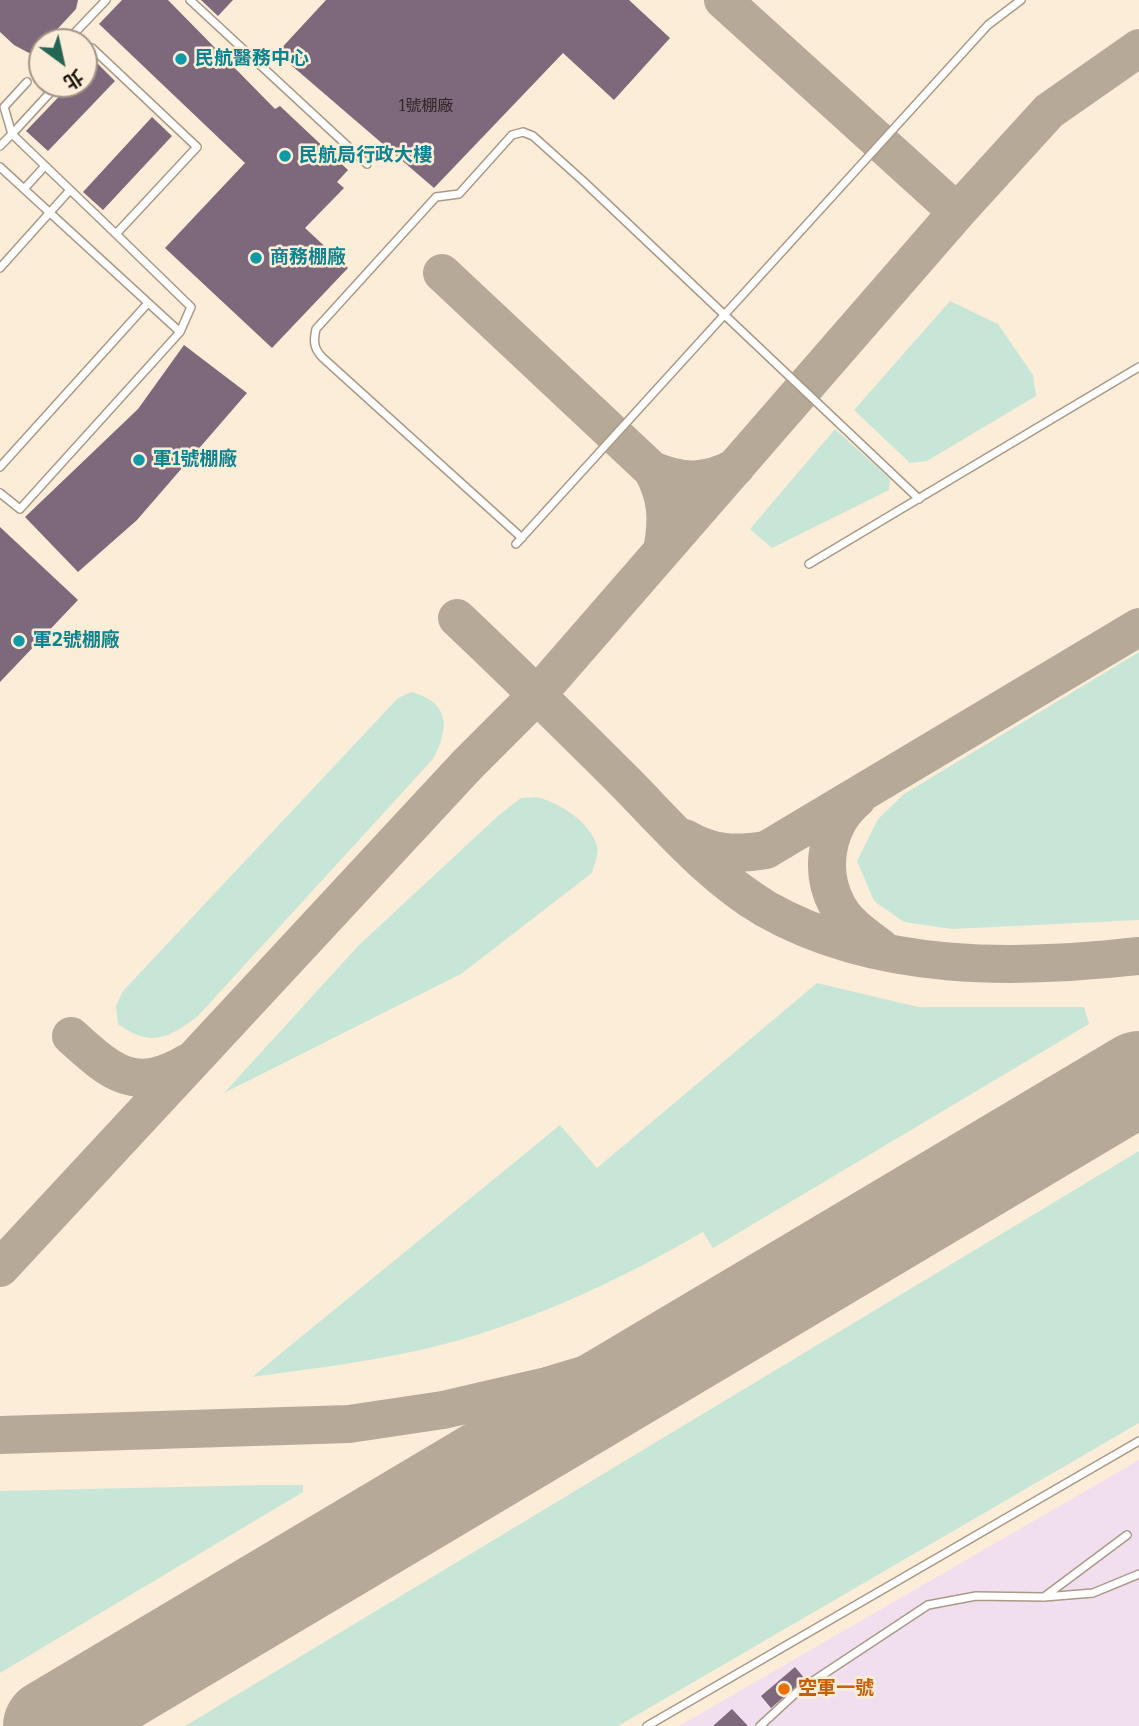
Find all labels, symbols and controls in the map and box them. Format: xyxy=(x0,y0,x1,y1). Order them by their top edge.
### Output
north arrow xyxy=(28,28,98,98)
place label: 民航醫務中心 xyxy=(195,48,309,70)
marker: 民航醫務中心 xyxy=(173,51,189,67)
text: 北 xyxy=(59,65,88,94)
house number: 1號棚廠 xyxy=(399,97,453,117)
place label: 民航局行政大樓 xyxy=(299,145,432,167)
marker: 民航局行政大樓 xyxy=(277,148,293,164)
place label: 商務棚廠 xyxy=(270,247,346,269)
marker: 商務棚廠 xyxy=(248,250,264,266)
place label: 軍1號棚廠 xyxy=(153,449,237,471)
marker: 軍1號棚廠 xyxy=(131,452,147,468)
place label: 軍2號棚廠 xyxy=(33,630,120,652)
marker: 軍2號棚廠 xyxy=(11,633,27,649)
place label: 空軍一號 xyxy=(798,1678,874,1700)
marker: 空軍一號 xyxy=(776,1681,792,1697)

